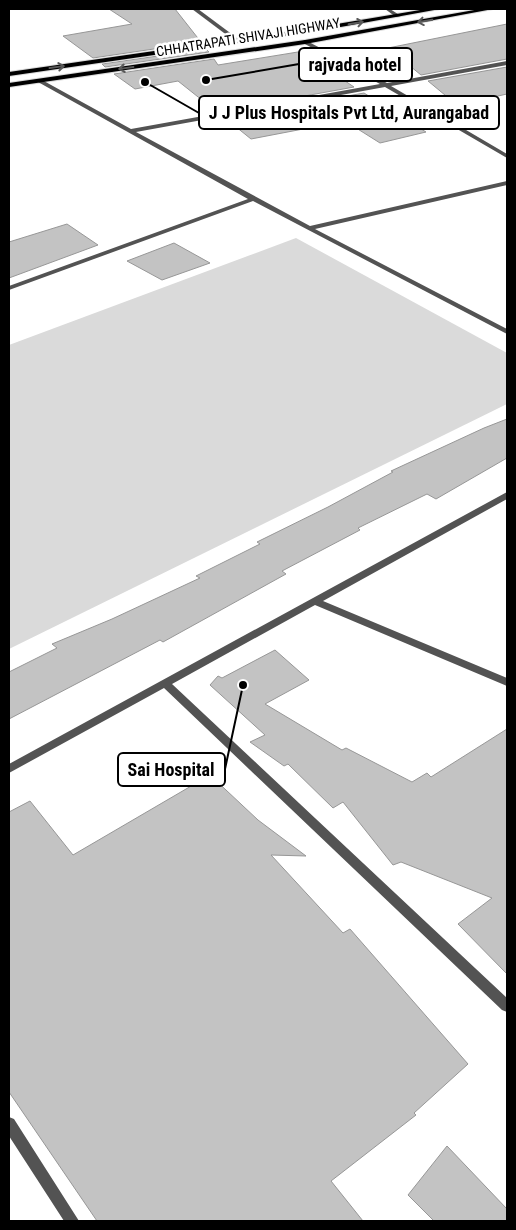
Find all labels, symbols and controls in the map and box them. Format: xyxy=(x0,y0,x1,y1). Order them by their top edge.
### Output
street label: CHHATRAPATI SHIVAJI HIGHWAY xyxy=(155,14,342,59)
one-way arrow xyxy=(417,16,433,26)
one-way arrow xyxy=(348,17,364,27)
callout: rajvada hotel xyxy=(299,48,412,81)
text: rajvada hotel xyxy=(308,54,402,75)
one-way arrow xyxy=(49,62,65,72)
one-way arrow xyxy=(119,64,135,74)
callout: J J Plus Hospitals Pvt Ltd, Aurangabad xyxy=(199,96,499,129)
text: J J Plus Hospitals Pvt Ltd, Aurangabad xyxy=(209,102,489,123)
callout: Sai Hospital xyxy=(118,753,225,786)
text: Sai Hospital xyxy=(127,759,215,780)

